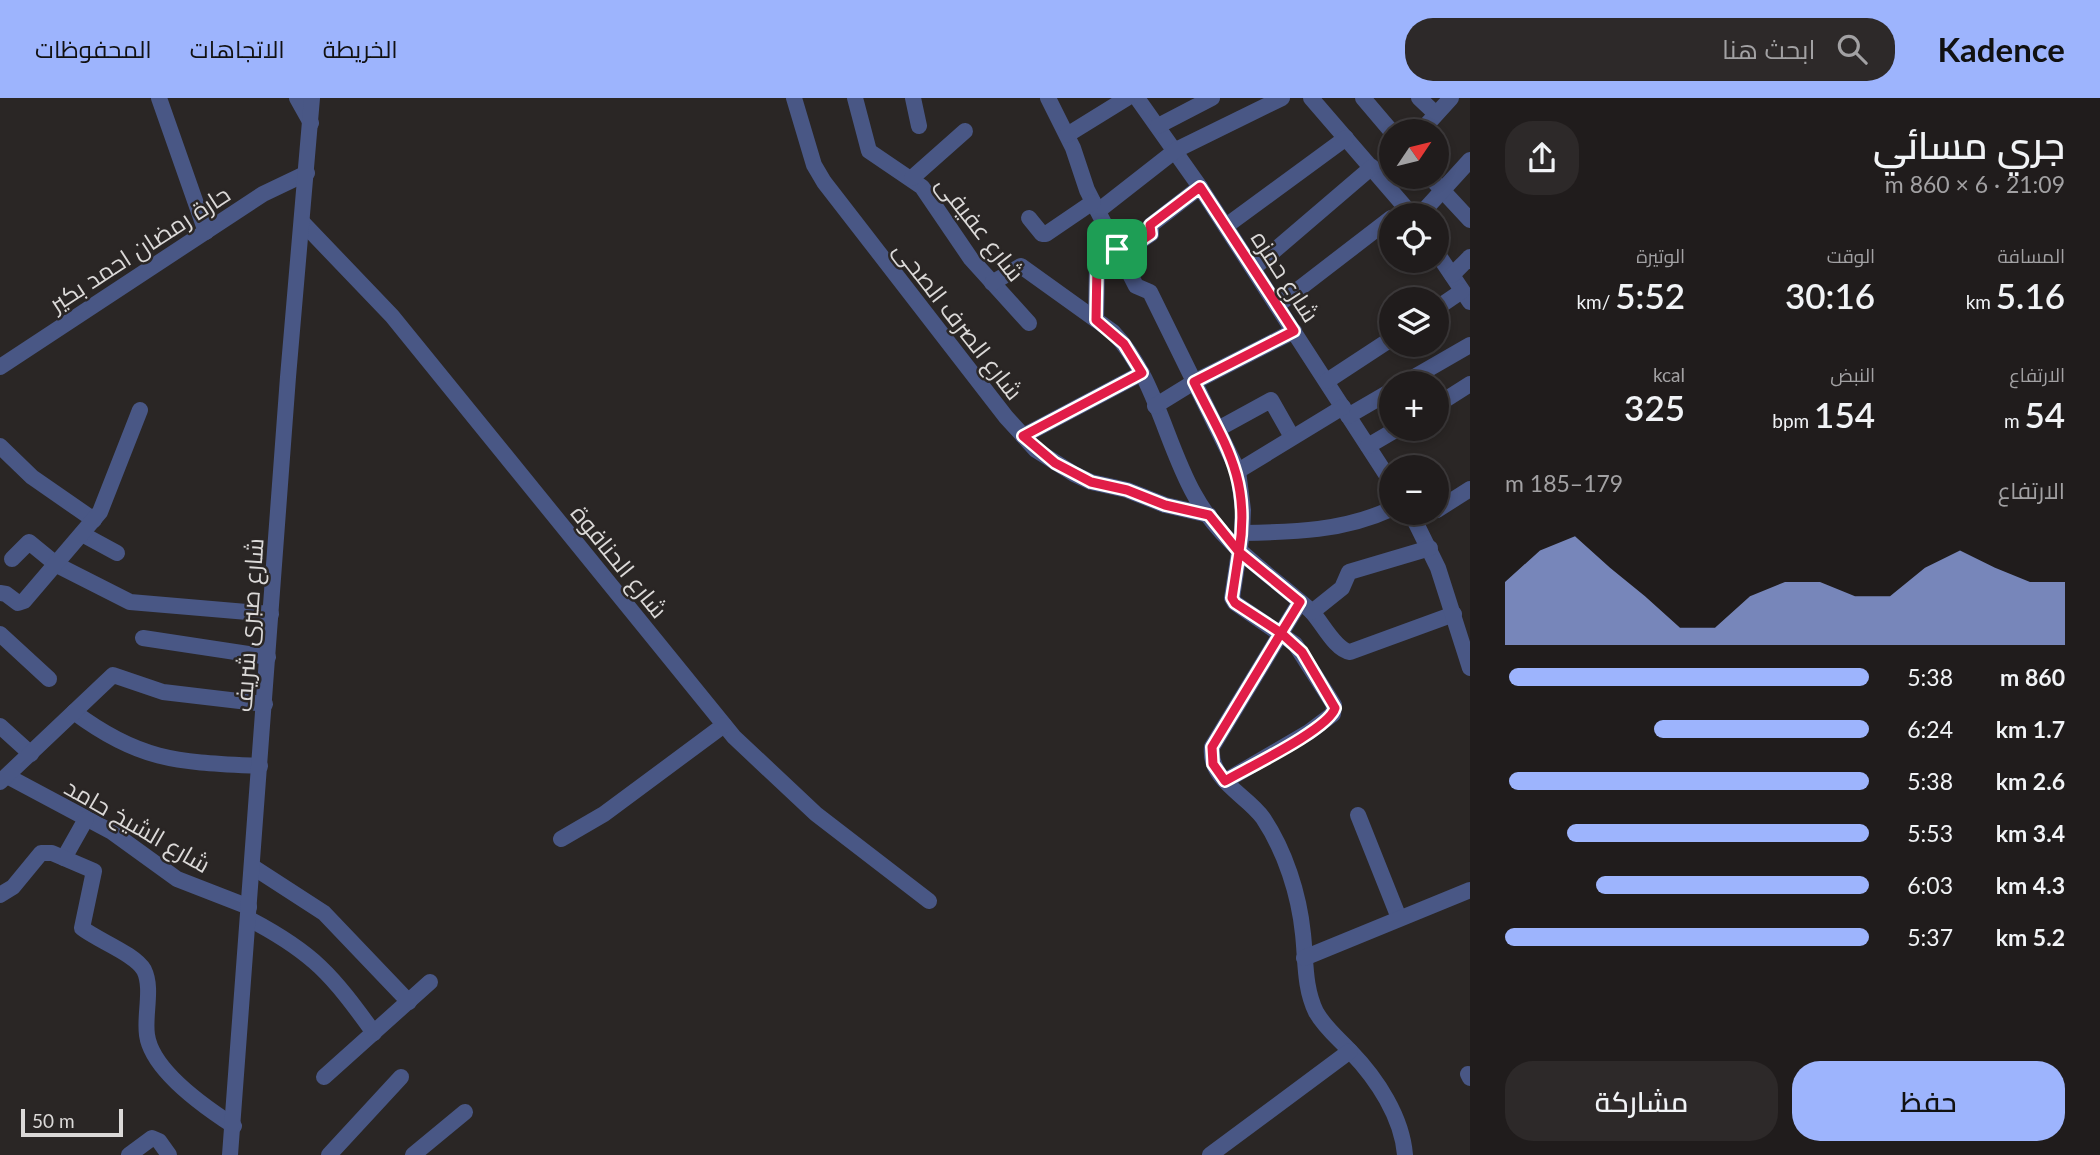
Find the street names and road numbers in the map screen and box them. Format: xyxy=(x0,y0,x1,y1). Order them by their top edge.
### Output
street label: شارع عفيفى xyxy=(928,170,1031,288)
street label: حارة رمضان احمد بكير xyxy=(41,179,235,319)
street label: شارع حمزه xyxy=(1243,225,1326,329)
street label: شارع الصرف الصحى xyxy=(886,235,1030,407)
street label: شارع الحنافوة xyxy=(563,499,674,625)
street label: شارع صبرى شريف xyxy=(227,537,272,713)
street label: شارع الشيخ حامد xyxy=(59,772,216,881)

